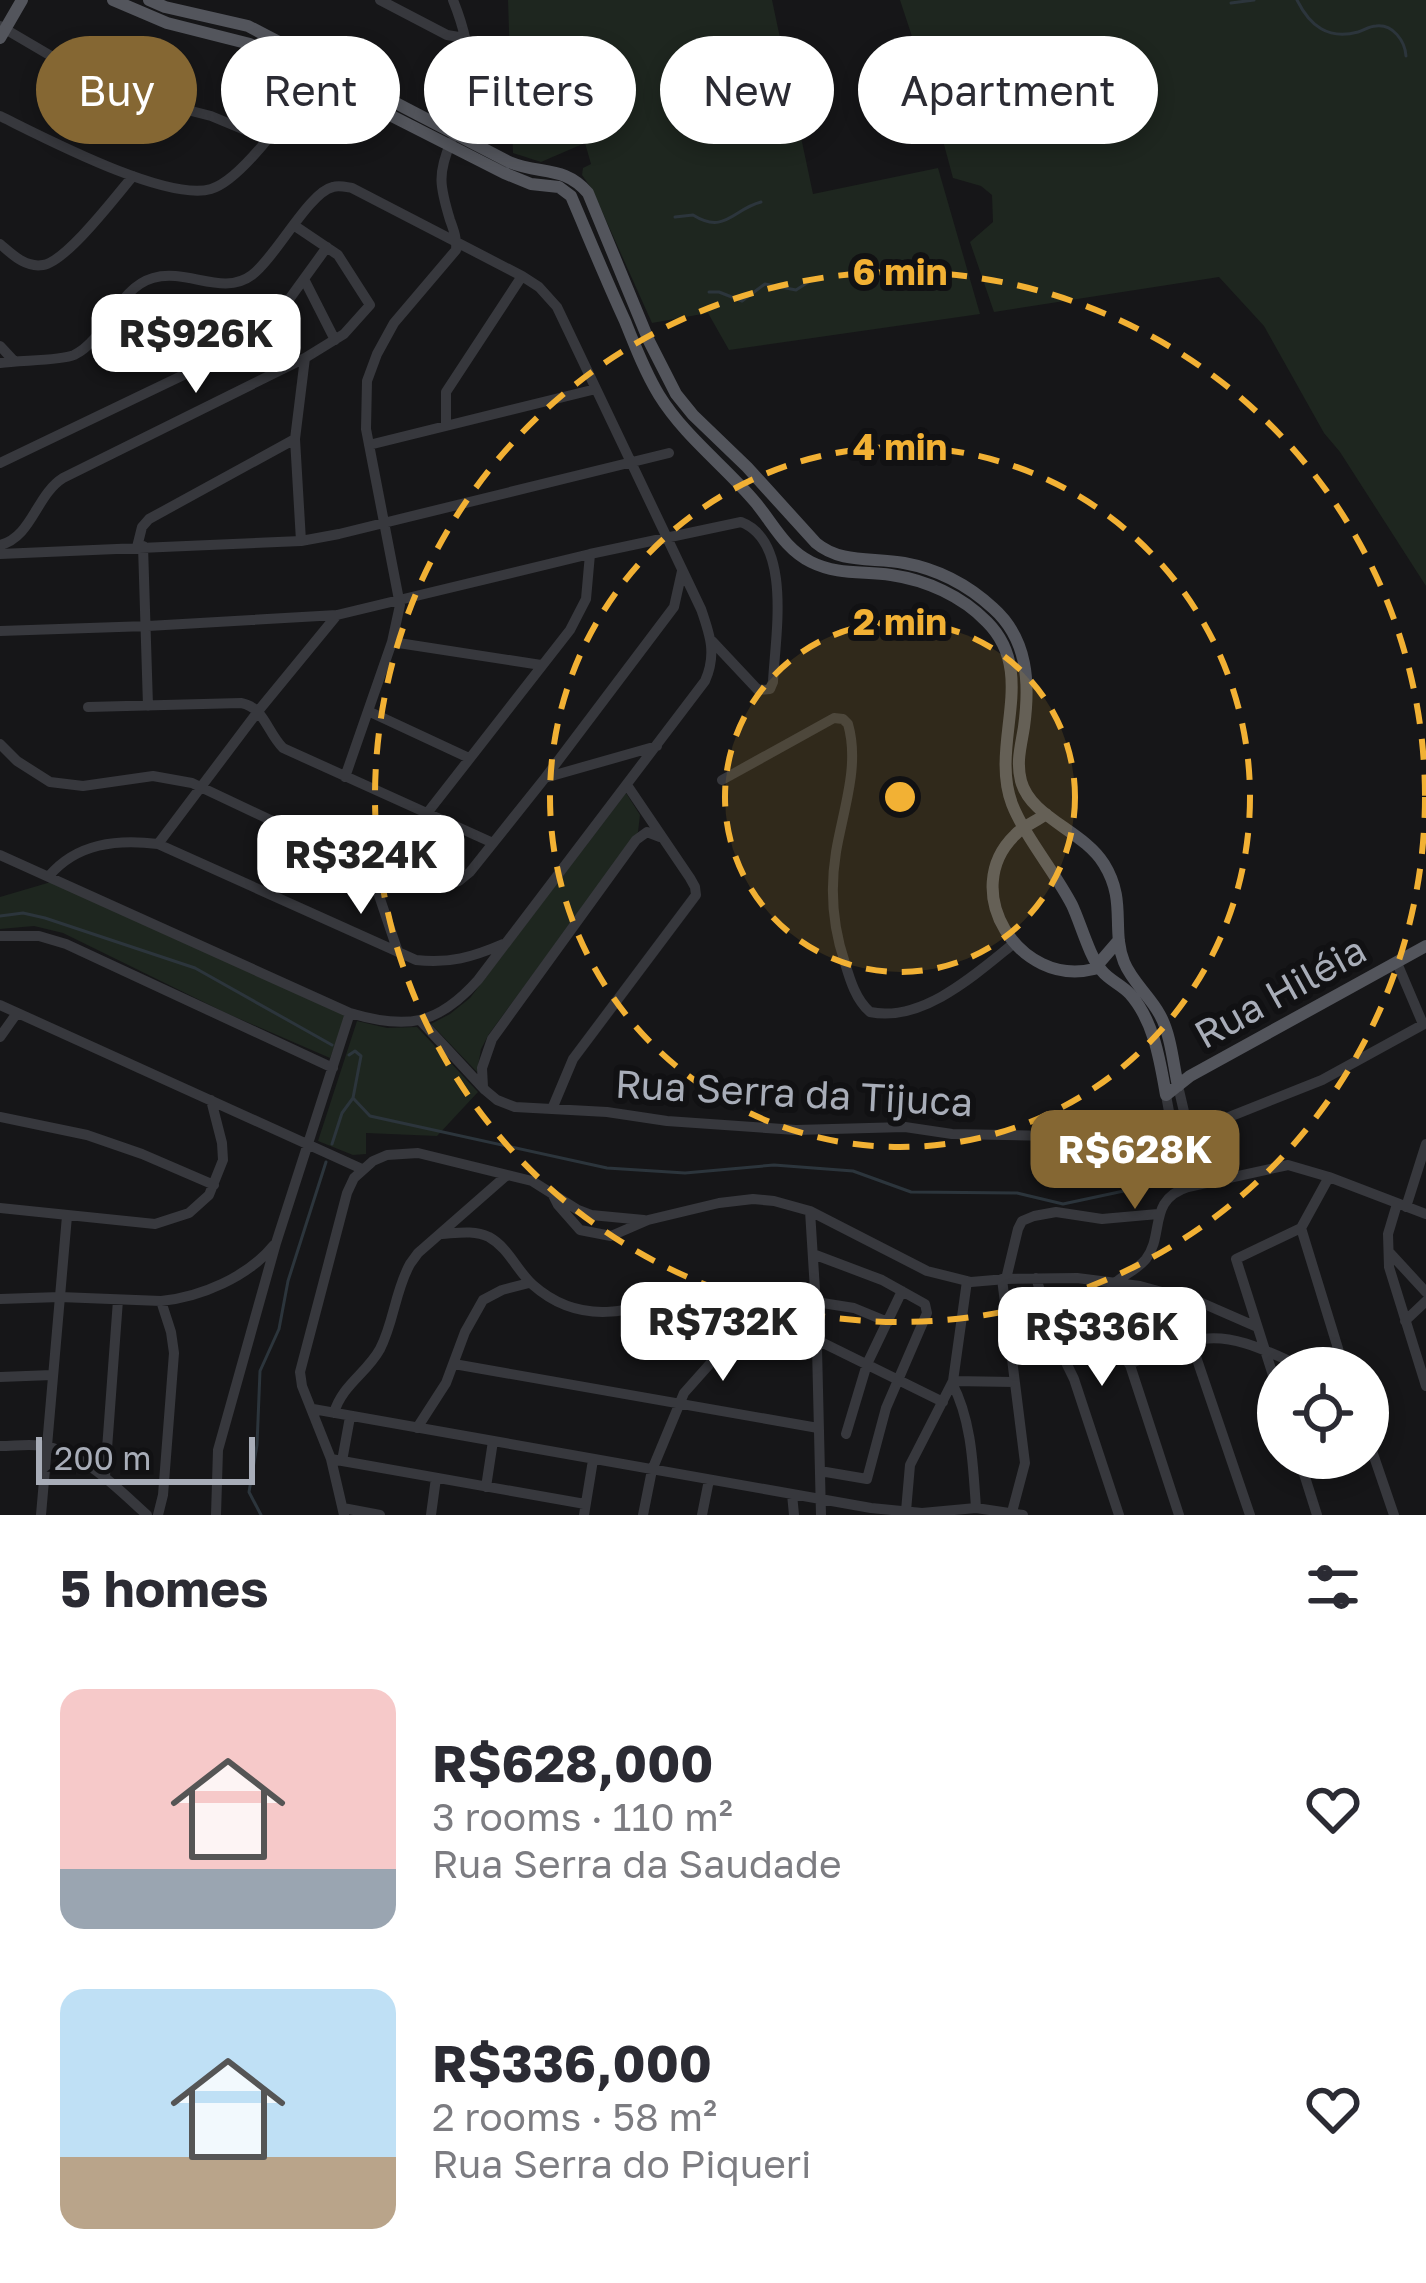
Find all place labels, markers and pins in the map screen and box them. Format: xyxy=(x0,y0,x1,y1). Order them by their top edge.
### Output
pin: R$926K xyxy=(98,294,294,396)
centre of rings xyxy=(879,776,921,818)
pin: R$324K xyxy=(263,815,459,917)
pin: R$628K xyxy=(1037,1110,1233,1212)
pin: R$732K xyxy=(625,1282,821,1384)
pin: R$336K xyxy=(1004,1287,1200,1389)

